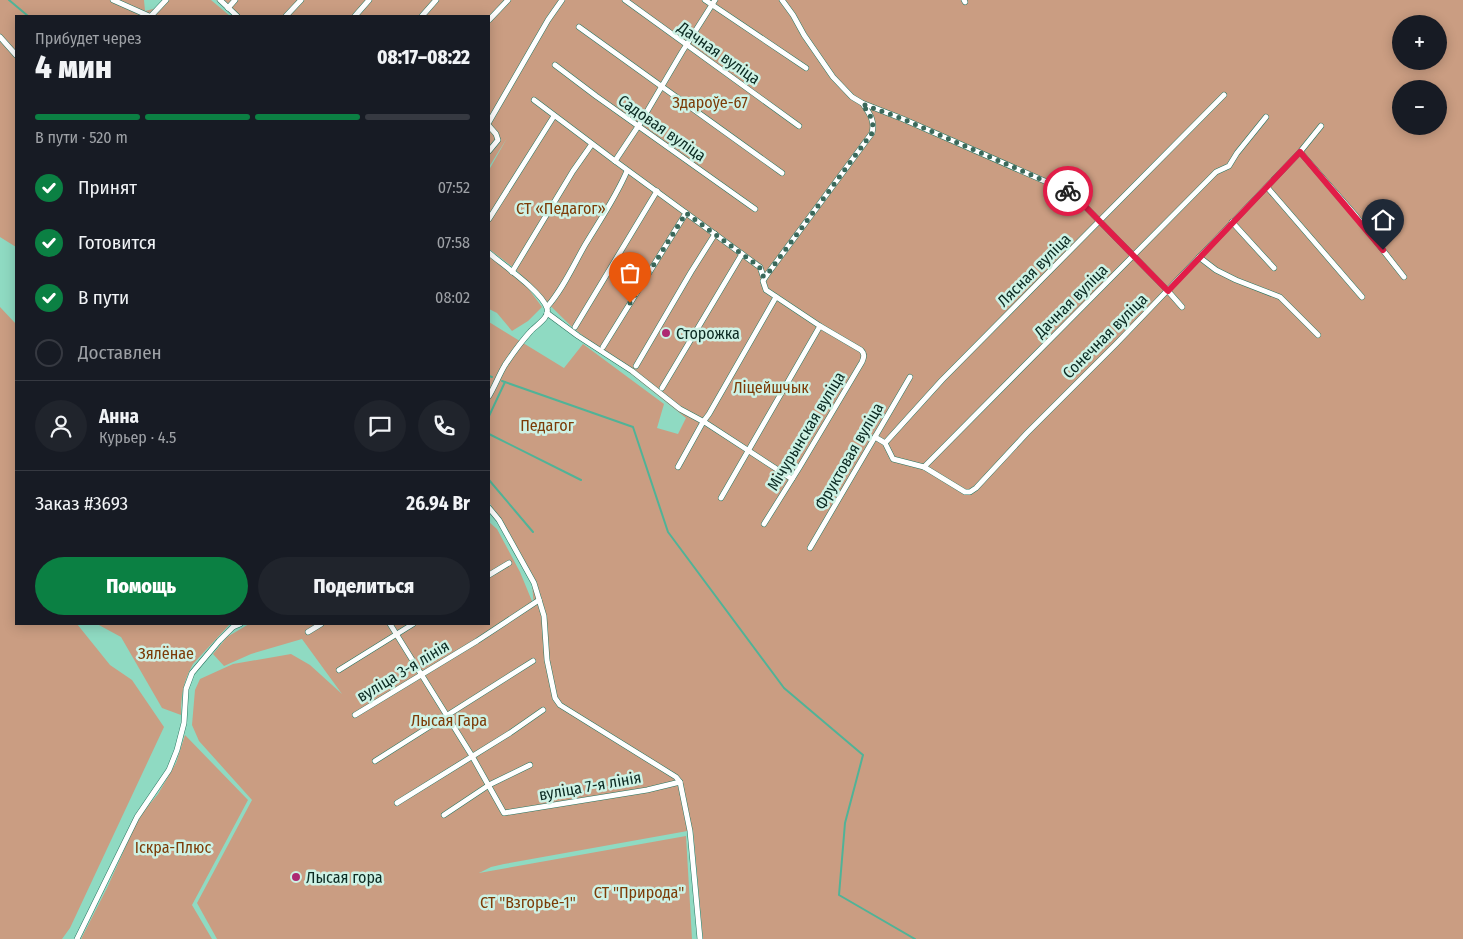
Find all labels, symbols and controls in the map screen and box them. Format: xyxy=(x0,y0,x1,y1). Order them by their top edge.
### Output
map controls xyxy=(1392,15,1447,135)
button: + xyxy=(1392,15,1447,70)
street label: Дачная вуліца xyxy=(673,17,764,88)
text: Прибудет через xyxy=(35,29,142,48)
text: 08:17–08:22 xyxy=(377,46,470,69)
text: 4 мин xyxy=(35,48,112,86)
button: − xyxy=(1392,80,1447,135)
street label: Садовая вуліца xyxy=(614,91,710,165)
park label: Здароўе-67 xyxy=(672,93,748,112)
text: В пути · 520 m xyxy=(35,128,128,147)
courier xyxy=(1043,166,1093,216)
icon: check xyxy=(35,174,63,202)
text: Принят xyxy=(78,176,137,199)
icon: bike xyxy=(1054,177,1082,205)
text: 07:52 xyxy=(438,178,470,197)
park label: СТ «Педагог» xyxy=(516,199,606,218)
pin xyxy=(1362,199,1404,250)
icon: home xyxy=(1369,206,1397,234)
icon: check xyxy=(35,229,63,257)
street label: Лясная вуліца xyxy=(993,229,1075,311)
text: Готовится xyxy=(78,231,156,254)
text: 07:58 xyxy=(437,233,470,252)
pin xyxy=(609,252,651,303)
icon: bag xyxy=(616,259,644,287)
street label: Дачная вуліца xyxy=(1030,260,1112,342)
icon: check xyxy=(35,284,63,312)
text: В пути xyxy=(78,286,129,309)
text: 08:02 xyxy=(435,288,470,307)
street label: Сонечная вуліца xyxy=(1059,290,1151,382)
place label: Сторожка xyxy=(676,324,740,343)
marker: Сторожка xyxy=(660,327,672,339)
text: Доставлен xyxy=(78,341,162,364)
street label: Мічурынская вуліца xyxy=(763,368,849,494)
park label: Ліцейшчык xyxy=(733,378,809,397)
street label: Фруктовая вуліца xyxy=(811,399,887,513)
button: person xyxy=(35,400,87,452)
button: chat xyxy=(354,400,406,452)
button: phone xyxy=(418,400,470,452)
text: Анна xyxy=(99,405,139,428)
park label: Педагог xyxy=(520,416,575,435)
text: Курьер · 4.5 xyxy=(99,428,176,447)
text: Заказ #3693 xyxy=(35,492,128,515)
text: 26.94 Br xyxy=(406,492,470,515)
button: Помощь xyxy=(35,557,248,615)
button: Поделиться xyxy=(258,557,470,615)
street label: вуліца 3-я лінія xyxy=(353,636,453,706)
park label: Зялёнае xyxy=(138,644,194,663)
park label: Лысая Гара xyxy=(411,711,487,730)
street label: вуліца 7-я лінія xyxy=(537,768,643,804)
park label: Іскра-Плюс xyxy=(135,838,211,857)
place label: Лысая гора xyxy=(306,868,383,887)
marker: Лысая гора xyxy=(290,871,302,883)
park label: СТ "Природа" xyxy=(594,883,684,902)
park label: СТ "Взгорье-1" xyxy=(480,893,576,912)

